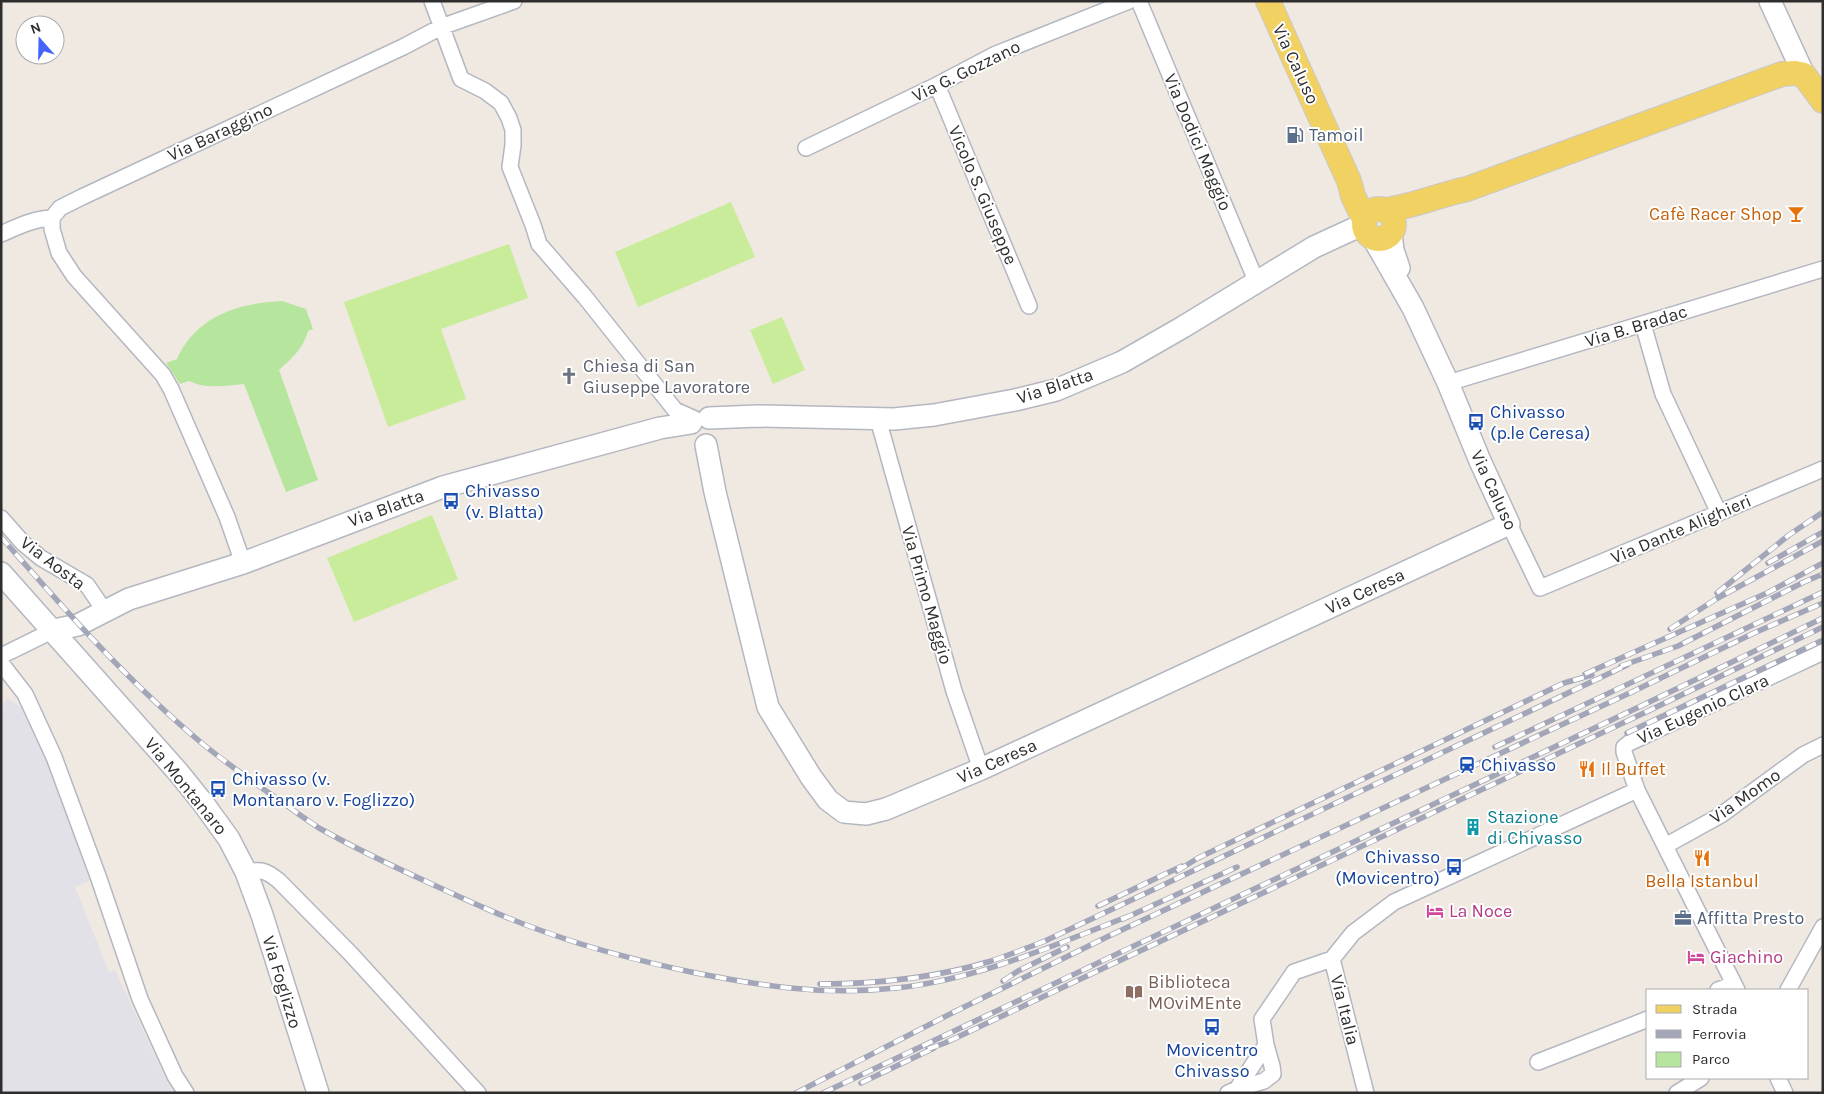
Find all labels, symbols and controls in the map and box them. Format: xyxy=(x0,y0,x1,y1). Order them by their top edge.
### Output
north arrow xyxy=(15,15,65,65)
text: N xyxy=(28,19,43,38)
street label: Via Caluso xyxy=(1268,20,1324,108)
street label: Via G. Gozzano xyxy=(908,35,1024,107)
street label: Via Dodici Maggio xyxy=(1159,70,1237,214)
street label: Via Baraggino xyxy=(164,98,276,166)
street label: Vicolo S. Giuseppe xyxy=(944,122,1022,268)
place label: Tamoil xyxy=(1309,124,1363,146)
fuel station icon: Tamoil xyxy=(1285,125,1305,145)
place label: Cafè Racer Shop xyxy=(1649,203,1782,225)
bar icon: Cafè Racer Shop xyxy=(1786,204,1806,224)
street label: Via B. Bradac xyxy=(1582,300,1690,352)
place label: Chiesa di San Giuseppe Lavoratore xyxy=(583,355,750,398)
street label: Via Blatta xyxy=(1014,363,1096,409)
church icon: Chiesa di San Giuseppe Lavoratore xyxy=(559,366,579,386)
place label: Chivasso (p.le Ceresa) xyxy=(1490,401,1591,444)
bus stop icon: Chivasso (p.le Ceresa) xyxy=(1466,412,1486,432)
street label: Via Caluso xyxy=(1466,446,1522,534)
place label: Chivasso (v. Blatta) xyxy=(465,480,544,523)
street label: Via Blatta xyxy=(345,484,427,532)
street label: Via Dante Alighieri xyxy=(1607,489,1755,569)
bus stop icon: Chivasso (v. Blatta) xyxy=(441,491,461,511)
street label: Via Primo Maggio xyxy=(897,523,957,667)
street label: Via Aosta xyxy=(16,531,90,595)
street label: Via Ceresa xyxy=(1322,563,1408,619)
street label: Via Eugenio Clara xyxy=(1634,669,1772,749)
street label: Via Montanaro xyxy=(140,733,232,839)
street label: Via Ceresa xyxy=(954,734,1040,788)
place label: Chivasso xyxy=(1481,754,1556,776)
station icon: Chivasso xyxy=(1457,755,1477,775)
place label: Il Buffet xyxy=(1601,758,1666,780)
restaurant icon: Il Buffet xyxy=(1577,759,1597,779)
street label: Via Momo xyxy=(1705,764,1785,828)
place label: Chivasso (v. Montanaro v. Foglizzo) xyxy=(232,768,415,811)
bus stop icon: Chivasso (v. Montanaro v. Foglizzo) xyxy=(208,779,228,799)
place label: Stazione di Chivasso xyxy=(1487,806,1582,849)
building icon: Stazione di Chivasso xyxy=(1463,817,1483,837)
place label: Chivasso (Movicentro) xyxy=(1335,846,1440,889)
restaurant icon: Bella Istanbul xyxy=(1692,848,1712,868)
bus stop icon: Chivasso (Movicentro) xyxy=(1444,857,1464,877)
place label: Bella Istanbul xyxy=(1645,870,1759,892)
place label: La Noce xyxy=(1449,900,1512,922)
hotel icon: La Noce xyxy=(1425,901,1445,921)
place label: Affitta Presto xyxy=(1697,907,1804,929)
office icon: Affitta Presto xyxy=(1673,908,1693,928)
street label: Via Foglizzo xyxy=(257,933,307,1031)
place label: Giachino xyxy=(1710,946,1783,968)
hotel icon: Giachino xyxy=(1686,947,1706,967)
place label: Biblioteca MOviMEnte xyxy=(1148,971,1242,1014)
street label: Via Italia xyxy=(1326,973,1364,1047)
library icon: Biblioteca MOviMEnte xyxy=(1124,982,1144,1002)
legend xyxy=(1646,989,1809,1079)
text: Strada xyxy=(1692,1000,1738,1018)
bus stop icon: Movicentro Chivasso xyxy=(1202,1017,1222,1037)
text: Ferrovia xyxy=(1692,1025,1746,1043)
place label: Movicentro Chivasso xyxy=(1166,1039,1258,1082)
text: Parco xyxy=(1692,1050,1730,1068)

